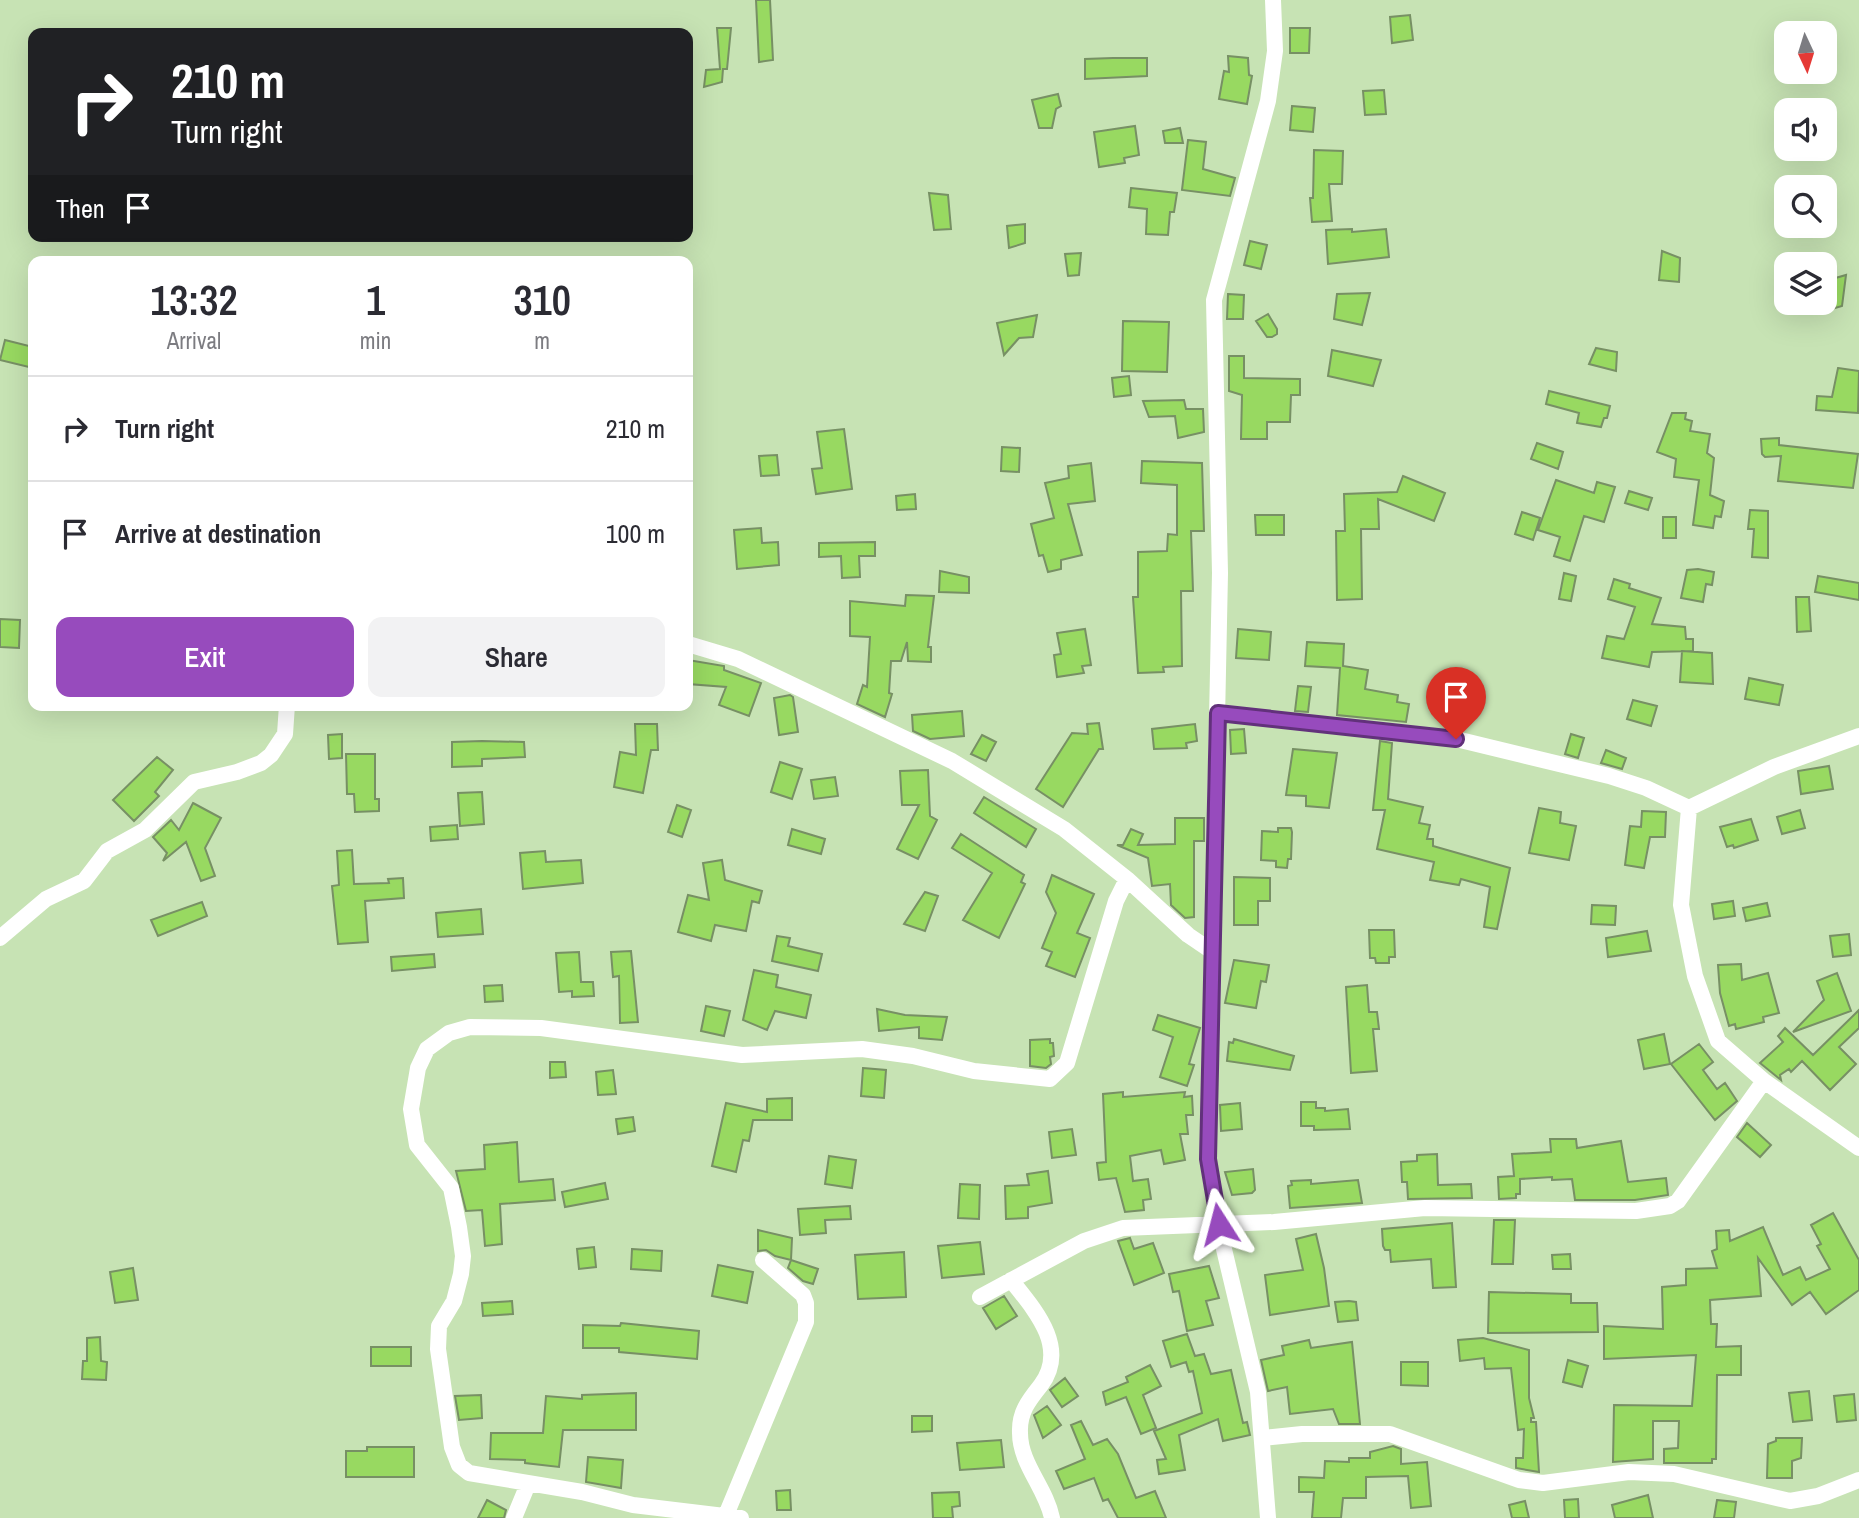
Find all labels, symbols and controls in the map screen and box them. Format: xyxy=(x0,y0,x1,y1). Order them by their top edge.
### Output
north arrow xyxy=(1774,21,1838,84)
map controls xyxy=(1774,21,1837,315)
text: 210 m xyxy=(171,47,285,113)
icon: right xyxy=(56,56,147,147)
button: sound xyxy=(1774,98,1837,161)
text: Turn right xyxy=(171,110,283,153)
button: search xyxy=(1774,175,1837,238)
icon: arrive xyxy=(119,189,157,227)
text: Then xyxy=(56,191,105,226)
button: layers xyxy=(1774,252,1837,315)
text: 13:32 xyxy=(150,272,238,328)
text: 1 xyxy=(366,272,385,328)
text: 310 xyxy=(513,272,571,328)
text: Arrival xyxy=(167,325,221,356)
text: min xyxy=(360,325,391,356)
text: m xyxy=(534,325,550,356)
icon: right xyxy=(56,410,94,448)
text: Turn right xyxy=(115,411,214,446)
text: 210 m xyxy=(606,411,665,446)
icon: arrive xyxy=(56,515,94,553)
text: Arrive at destination xyxy=(115,516,321,551)
text: 100 m xyxy=(606,516,665,551)
button: Exit xyxy=(56,617,354,697)
button: Share xyxy=(368,617,665,697)
pin xyxy=(1426,667,1486,739)
icon: arrive xyxy=(1437,678,1475,716)
position arrow xyxy=(1182,1187,1256,1261)

